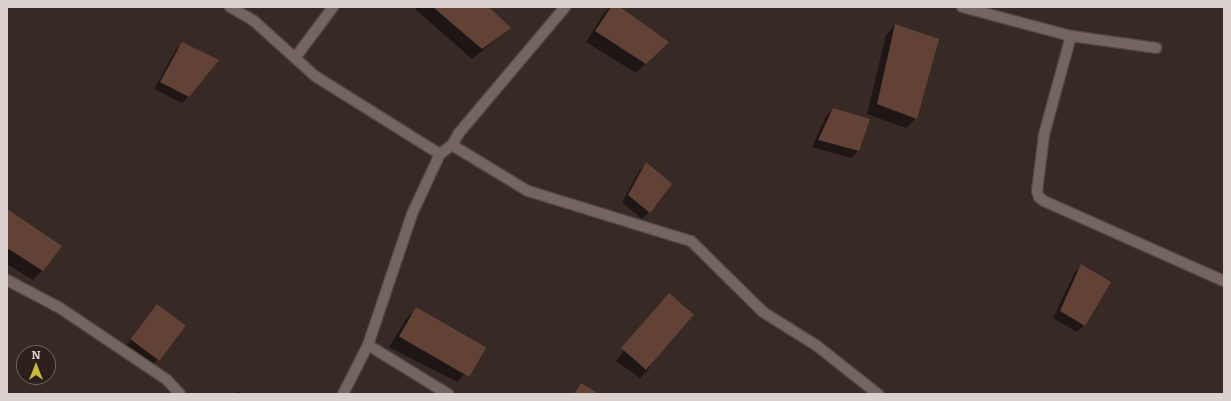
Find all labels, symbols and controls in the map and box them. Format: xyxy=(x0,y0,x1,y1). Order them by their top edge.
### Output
north arrow xyxy=(16,345,56,385)
text: N xyxy=(31,346,41,362)

